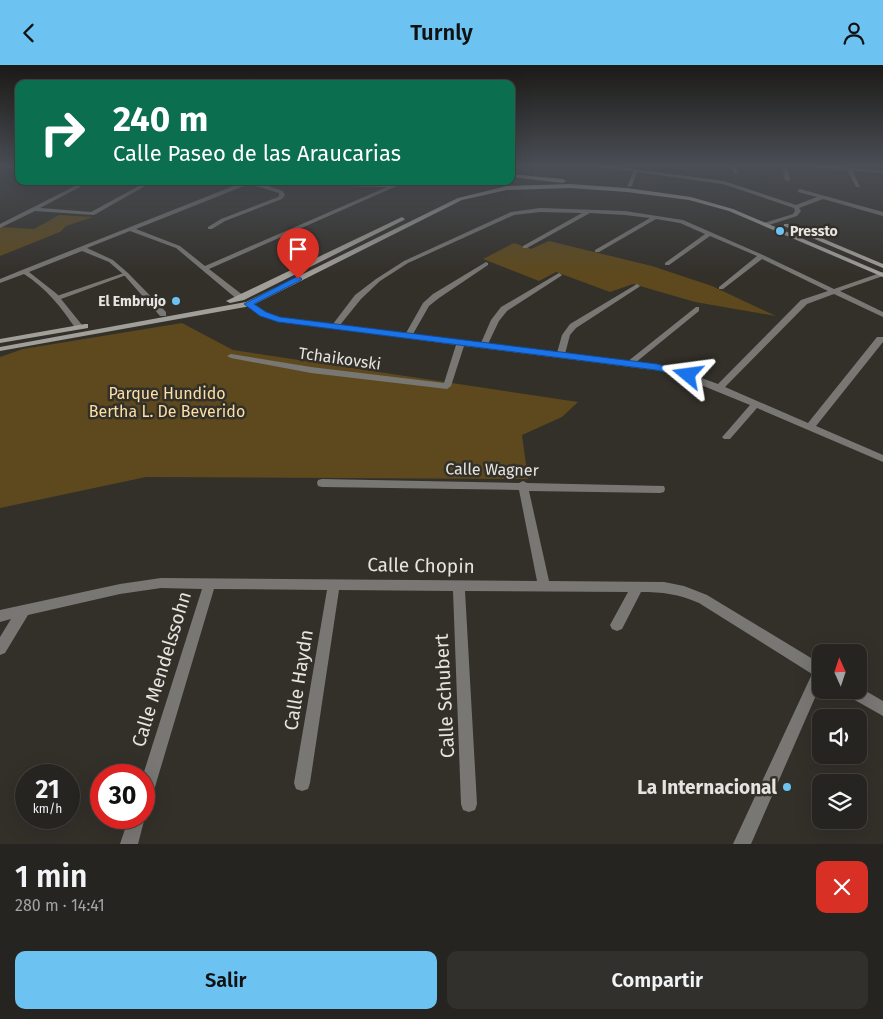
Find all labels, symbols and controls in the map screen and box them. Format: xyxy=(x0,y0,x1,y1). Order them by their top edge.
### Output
icon: back xyxy=(15,19,43,47)
text: Turnly xyxy=(410,19,473,46)
icon: person xyxy=(840,19,868,47)
text: 240 m xyxy=(113,98,208,140)
icon: right xyxy=(30,100,95,165)
text: Calle Paseo de las Araucarias xyxy=(113,140,401,167)
place label: Pressto xyxy=(790,223,838,240)
marker: Pressto xyxy=(774,225,786,237)
pin xyxy=(277,228,319,279)
icon: arrive xyxy=(284,235,312,263)
place label: El Embrujo xyxy=(98,293,166,310)
marker: El Embrujo xyxy=(170,295,182,307)
street label: Tchaikovski xyxy=(298,343,382,374)
position arrow xyxy=(661,348,713,400)
park label: Parque Hundido Bertha L. De Beverido xyxy=(89,384,245,421)
street label: Calle Wagner xyxy=(445,459,540,480)
street label: Calle Chopin xyxy=(367,553,475,578)
street label: Calle Mendelssohn xyxy=(127,589,196,750)
street label: Calle Haydn xyxy=(279,628,318,732)
street label: Calle Schubert xyxy=(430,633,459,759)
north arrow xyxy=(812,644,868,699)
map controls xyxy=(812,644,867,829)
button: sound xyxy=(812,709,867,764)
speed limit sign: 30 xyxy=(90,764,155,829)
button: layers xyxy=(812,774,867,829)
text: 21 xyxy=(36,775,59,805)
place label: La Internacional xyxy=(637,776,777,799)
marker: La Internacional xyxy=(781,781,793,793)
text: km/h xyxy=(33,802,62,816)
text: 1 min xyxy=(15,859,87,895)
button: close xyxy=(816,861,868,913)
text: 280 m · 14:41 xyxy=(15,896,105,915)
button: Salir xyxy=(15,951,437,1009)
button: Compartir xyxy=(447,951,868,1009)

